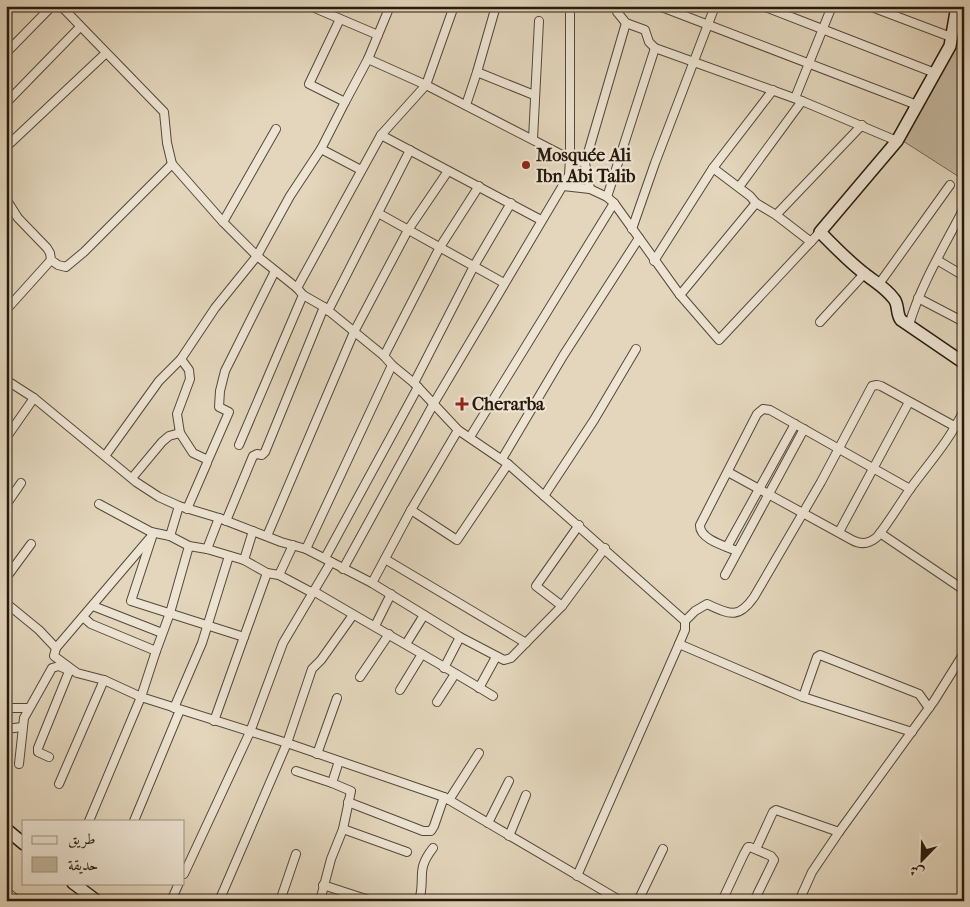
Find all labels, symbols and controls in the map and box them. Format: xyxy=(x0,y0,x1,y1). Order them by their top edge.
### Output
place label: Mosquée Ali Ibn Abi Talib xyxy=(535,145,636,187)
marker: Mosquée Ali Ibn Abi Talib xyxy=(520,159,532,171)
place label: Cherarba xyxy=(472,394,545,415)
marker: Cherarba xyxy=(456,398,468,410)
legend xyxy=(22,820,185,884)
text: طريق xyxy=(68,830,95,849)
north arrow xyxy=(898,834,948,884)
text: حديقة xyxy=(68,856,98,874)
text: ش xyxy=(907,861,927,882)

